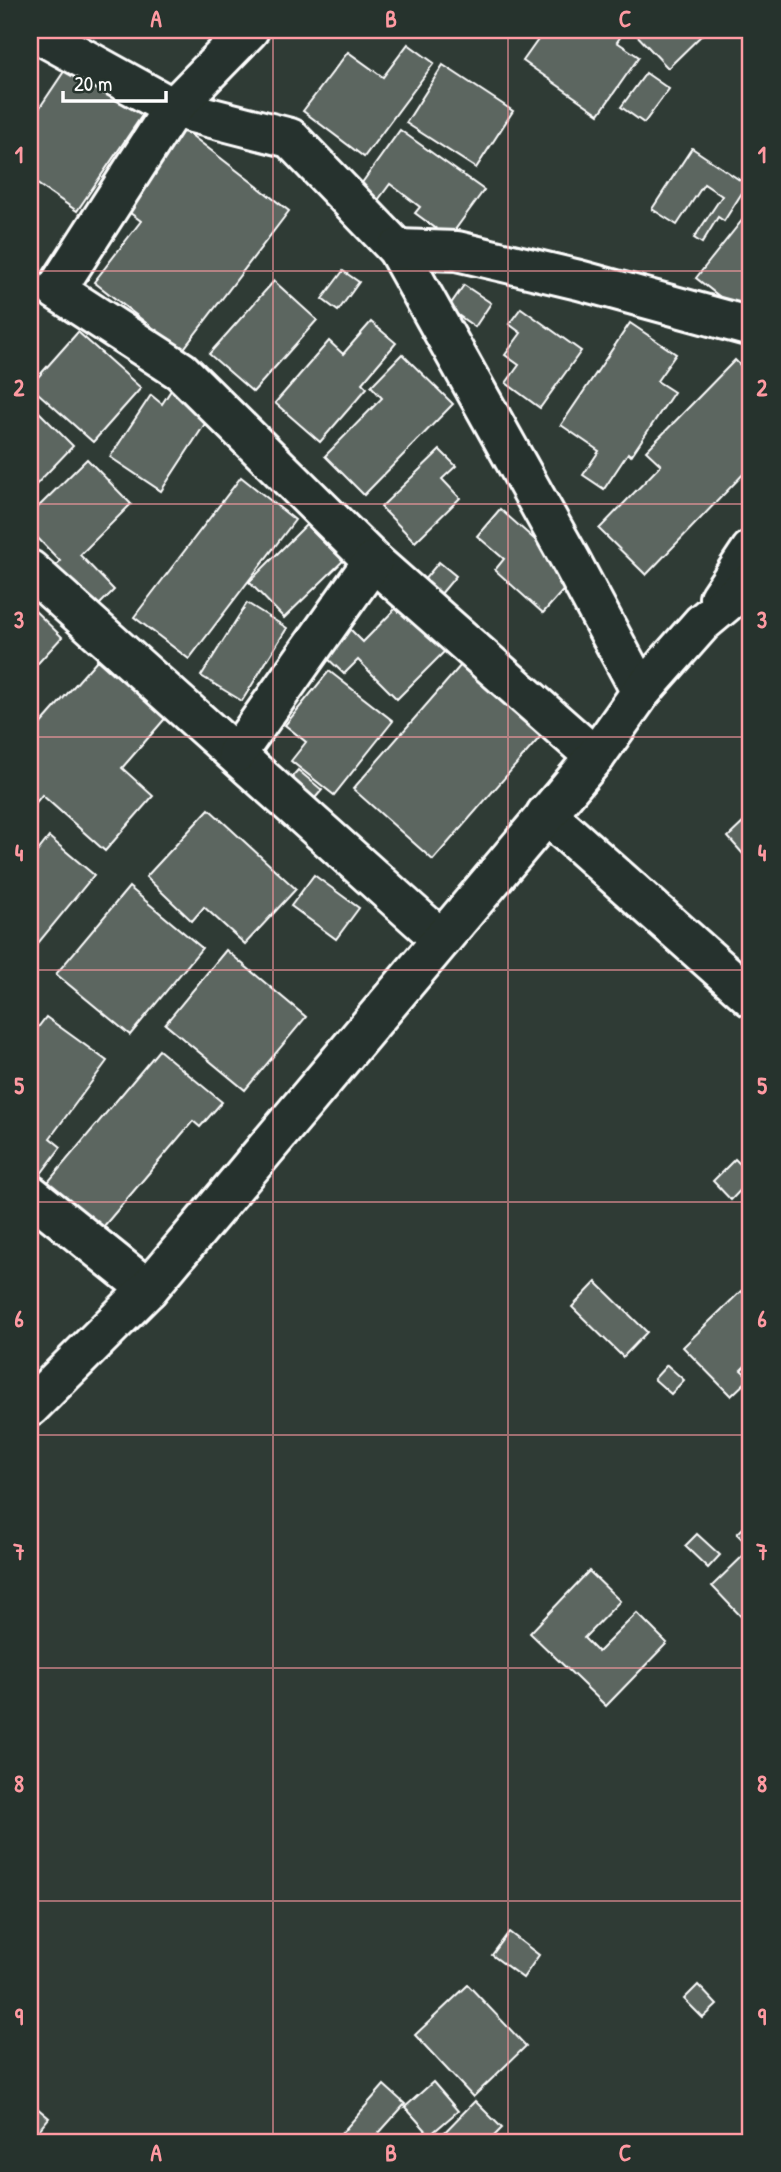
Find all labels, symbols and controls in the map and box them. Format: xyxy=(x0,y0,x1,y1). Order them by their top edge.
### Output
text: A xyxy=(150,3,162,34)
text: B xyxy=(385,3,397,34)
text: C xyxy=(619,3,631,34)
scale bar xyxy=(63,60,166,104)
text: 20 m xyxy=(74,69,112,98)
text: 1 xyxy=(15,139,23,170)
text: 1 xyxy=(758,139,766,170)
text: 2 xyxy=(14,372,25,403)
text: 2 xyxy=(757,372,768,403)
text: 3 xyxy=(14,604,24,635)
text: 3 xyxy=(757,604,767,635)
text: 4 xyxy=(15,837,24,868)
text: 4 xyxy=(758,837,767,868)
text: 5 xyxy=(14,1070,24,1101)
text: 5 xyxy=(757,1070,767,1101)
text: 6 xyxy=(14,1303,24,1334)
text: 6 xyxy=(757,1303,767,1334)
text: 7 xyxy=(12,1536,25,1567)
text: 7 xyxy=(755,1536,768,1567)
text: 8 xyxy=(14,1768,24,1799)
text: 8 xyxy=(757,1768,767,1799)
text: 9 xyxy=(15,2001,24,2032)
text: 9 xyxy=(758,2001,767,2032)
text: A xyxy=(150,2137,162,2168)
text: B xyxy=(385,2137,397,2168)
text: C xyxy=(619,2137,631,2168)

